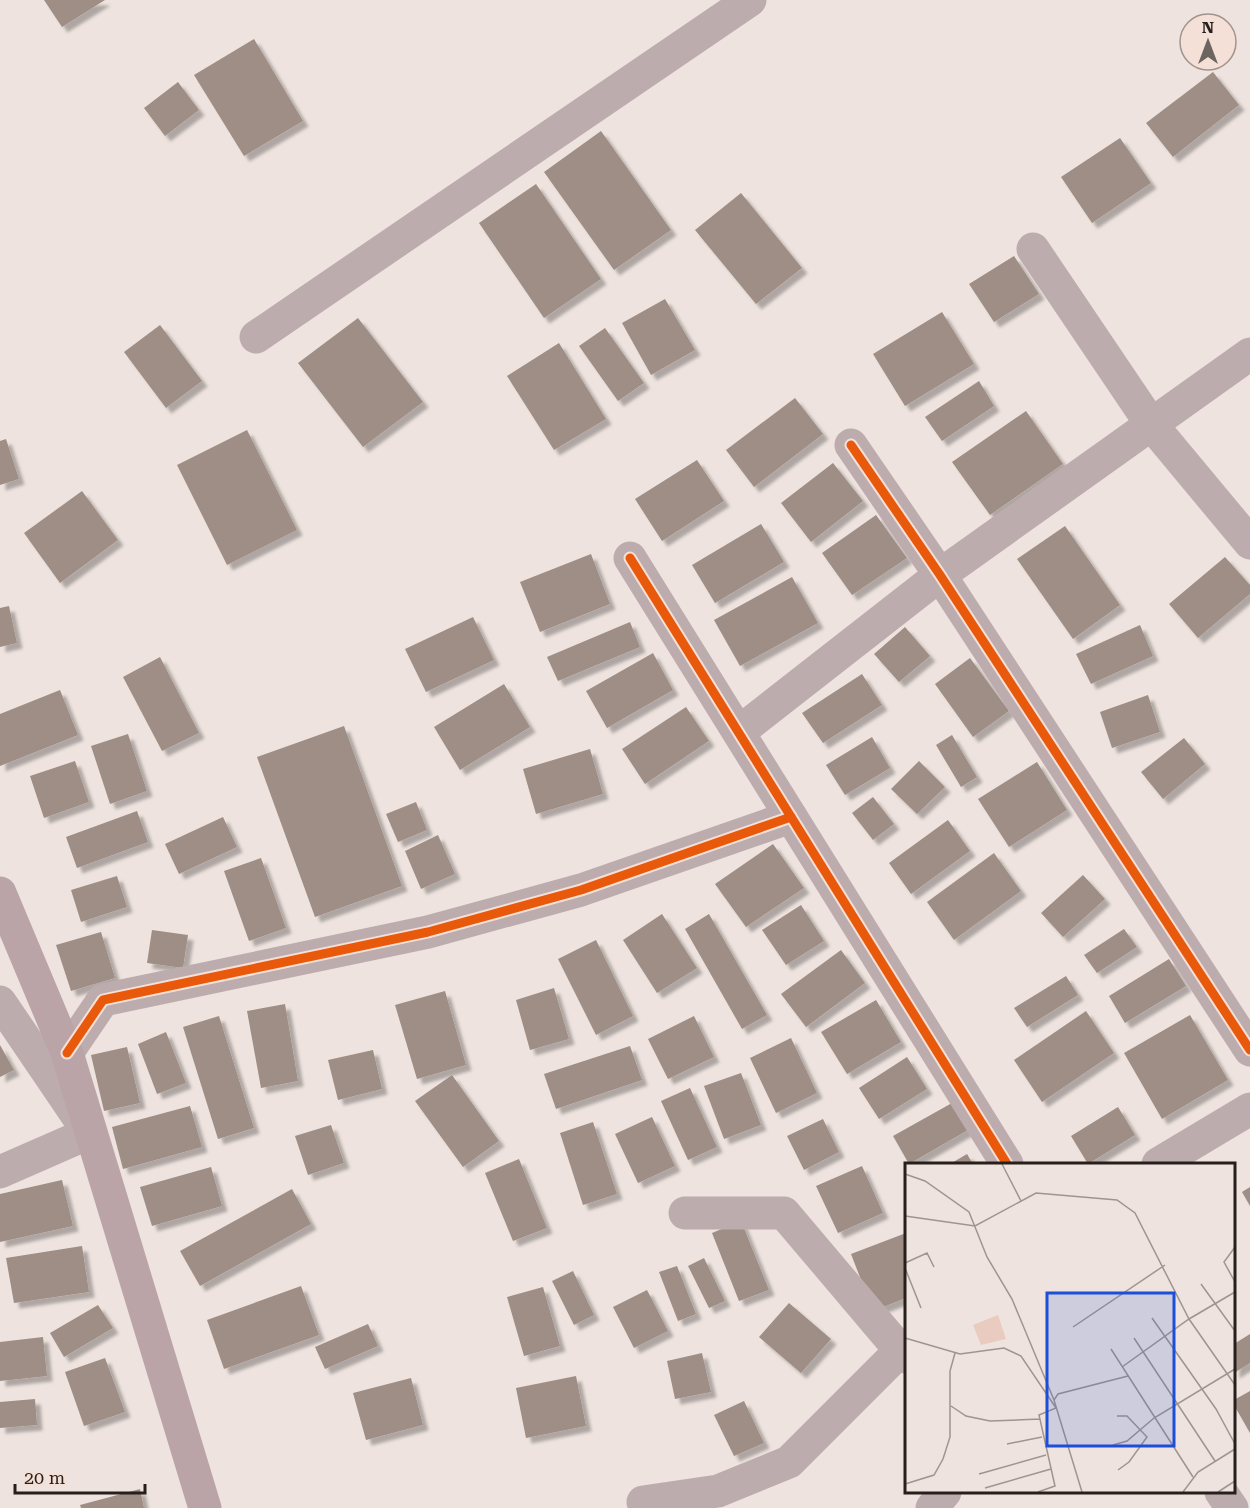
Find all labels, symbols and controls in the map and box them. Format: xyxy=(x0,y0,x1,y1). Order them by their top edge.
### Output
north arrow xyxy=(1178,12,1238,72)
text: N xyxy=(1202,18,1214,37)
inset map xyxy=(905,1163,1235,1493)
scale bar xyxy=(15,1457,146,1495)
text: 20 m xyxy=(24,1467,65,1488)

